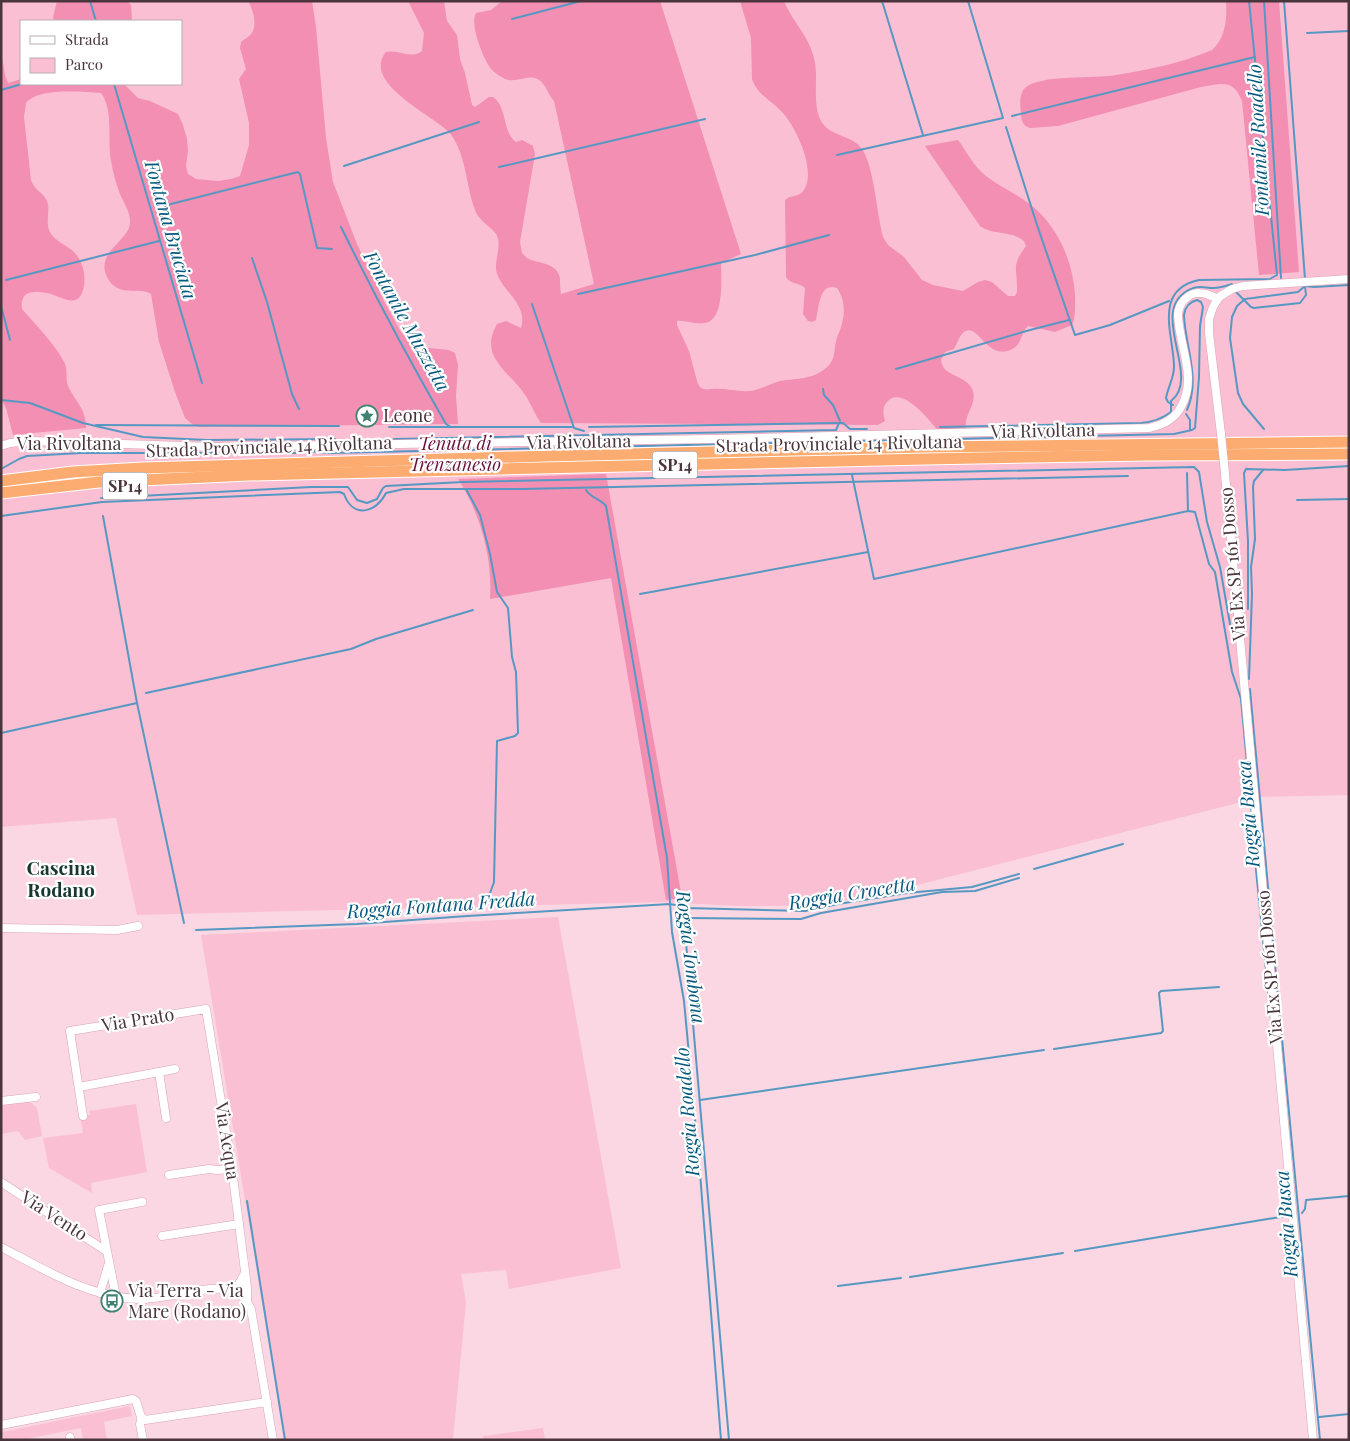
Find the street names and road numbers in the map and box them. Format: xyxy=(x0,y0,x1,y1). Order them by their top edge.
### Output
street label: Via Rivoltana xyxy=(989,417,1096,443)
street label: Via Rivoltana xyxy=(525,428,632,454)
street label: Strada Provinciale 14 Rivoltana xyxy=(716,429,962,457)
street label: Strada Provinciale 14 Rivoltana xyxy=(145,430,393,462)
street label: Via Rivoltana xyxy=(16,431,121,455)
road number: SP14 xyxy=(652,452,698,478)
road number: SP14 xyxy=(102,472,148,500)
street label: Via Ex SP 161 Dosso xyxy=(1213,486,1251,643)
street label: Via Ex SP 161 Dosso xyxy=(1250,889,1288,1046)
street label: Via Prato xyxy=(99,1001,176,1037)
street label: Via Acqua xyxy=(210,1099,246,1181)
street label: Via Vento xyxy=(16,1184,93,1246)

